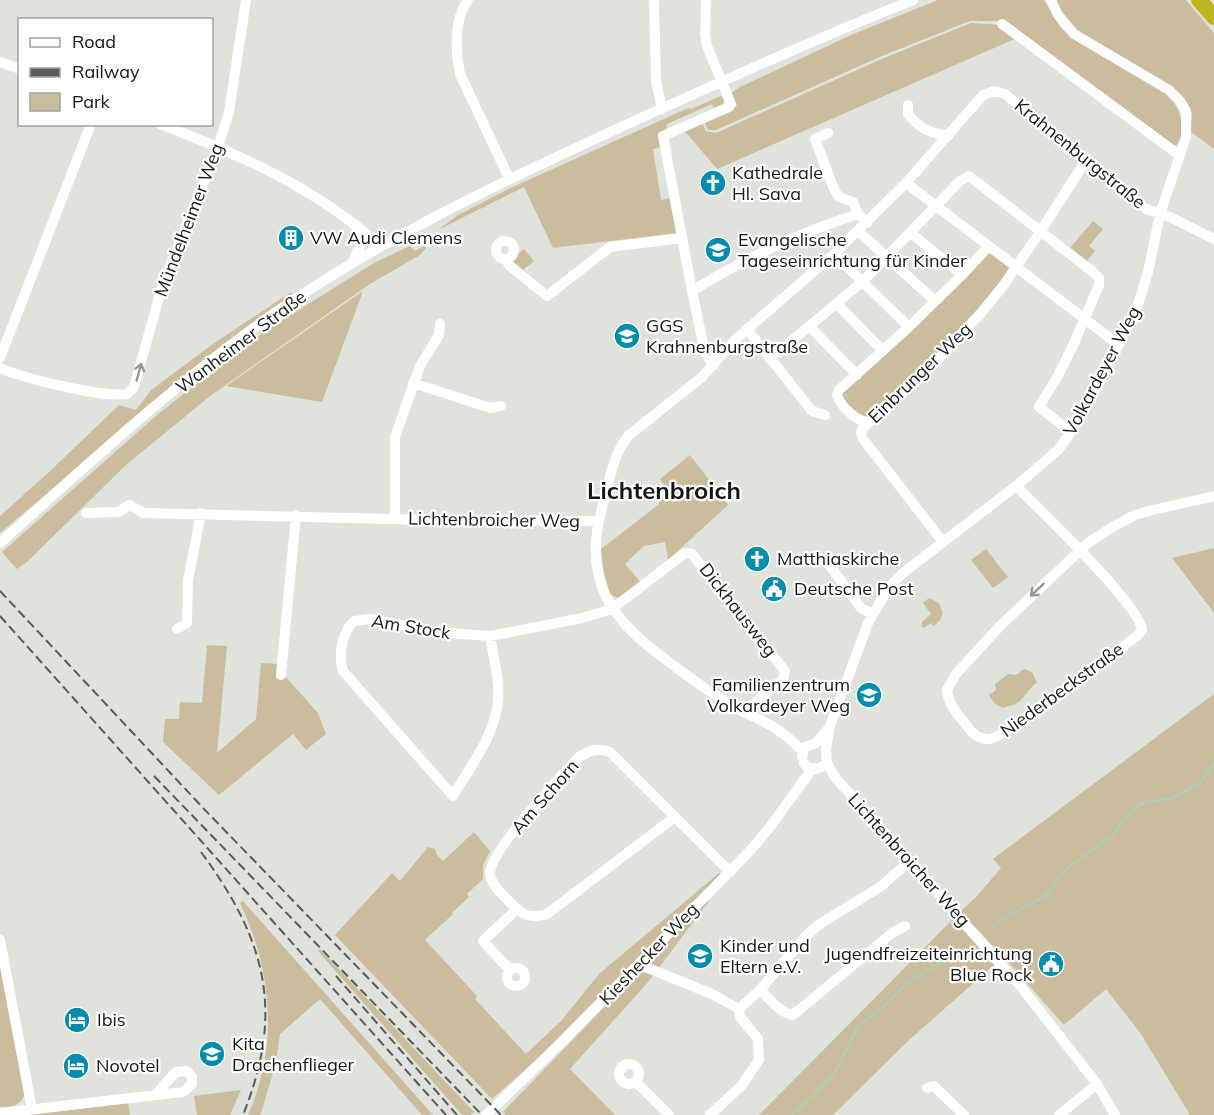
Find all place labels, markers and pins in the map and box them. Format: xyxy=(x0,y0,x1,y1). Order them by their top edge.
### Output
place label: Kathedrale Hl. Sava xyxy=(732,161,823,205)
church icon: Kathedrale Hl. Sava xyxy=(698,168,728,198)
building icon: VW Audi Clemens xyxy=(276,223,306,253)
place label: VW Audi Clemens xyxy=(310,226,462,249)
place label: Evangelische Tageseinrichtung für Kinder xyxy=(738,228,967,272)
school or university icon: Evangelische Tageseinrichtung für Kinder xyxy=(703,235,733,265)
place label: GGS Krahnenburgstraße xyxy=(646,314,808,358)
school or university icon: GGS Krahnenburgstraße xyxy=(612,321,642,351)
church icon: Matthiaskirche xyxy=(742,544,772,574)
place label: Matthiaskirche xyxy=(777,547,899,570)
public building icon: Deutsche Post xyxy=(759,574,789,604)
place label: Deutsche Post xyxy=(794,577,914,600)
place label: Familienzentrum Volkardeyer Weg xyxy=(707,673,850,717)
school or university icon: Familienzentrum Volkardeyer Weg xyxy=(854,680,884,710)
place label: Kinder und Eltern e.V. xyxy=(720,934,810,978)
school or university icon: Kinder und Eltern e.V. xyxy=(685,941,715,971)
place label: Jugendfreizeiteinrichtung Blue Rock xyxy=(825,942,1033,986)
public building icon: Jugendfreizeiteinrichtung Blue Rock xyxy=(1036,949,1066,979)
hotel icon: Ibis xyxy=(62,1005,92,1035)
place label: Ibis xyxy=(97,1008,126,1031)
place label: Kita Drachenflieger xyxy=(232,1032,355,1076)
school or university icon: Kita Drachenflieger xyxy=(197,1039,227,1069)
hotel icon: Novotel xyxy=(61,1051,91,1081)
place label: Novotel xyxy=(96,1054,160,1077)

